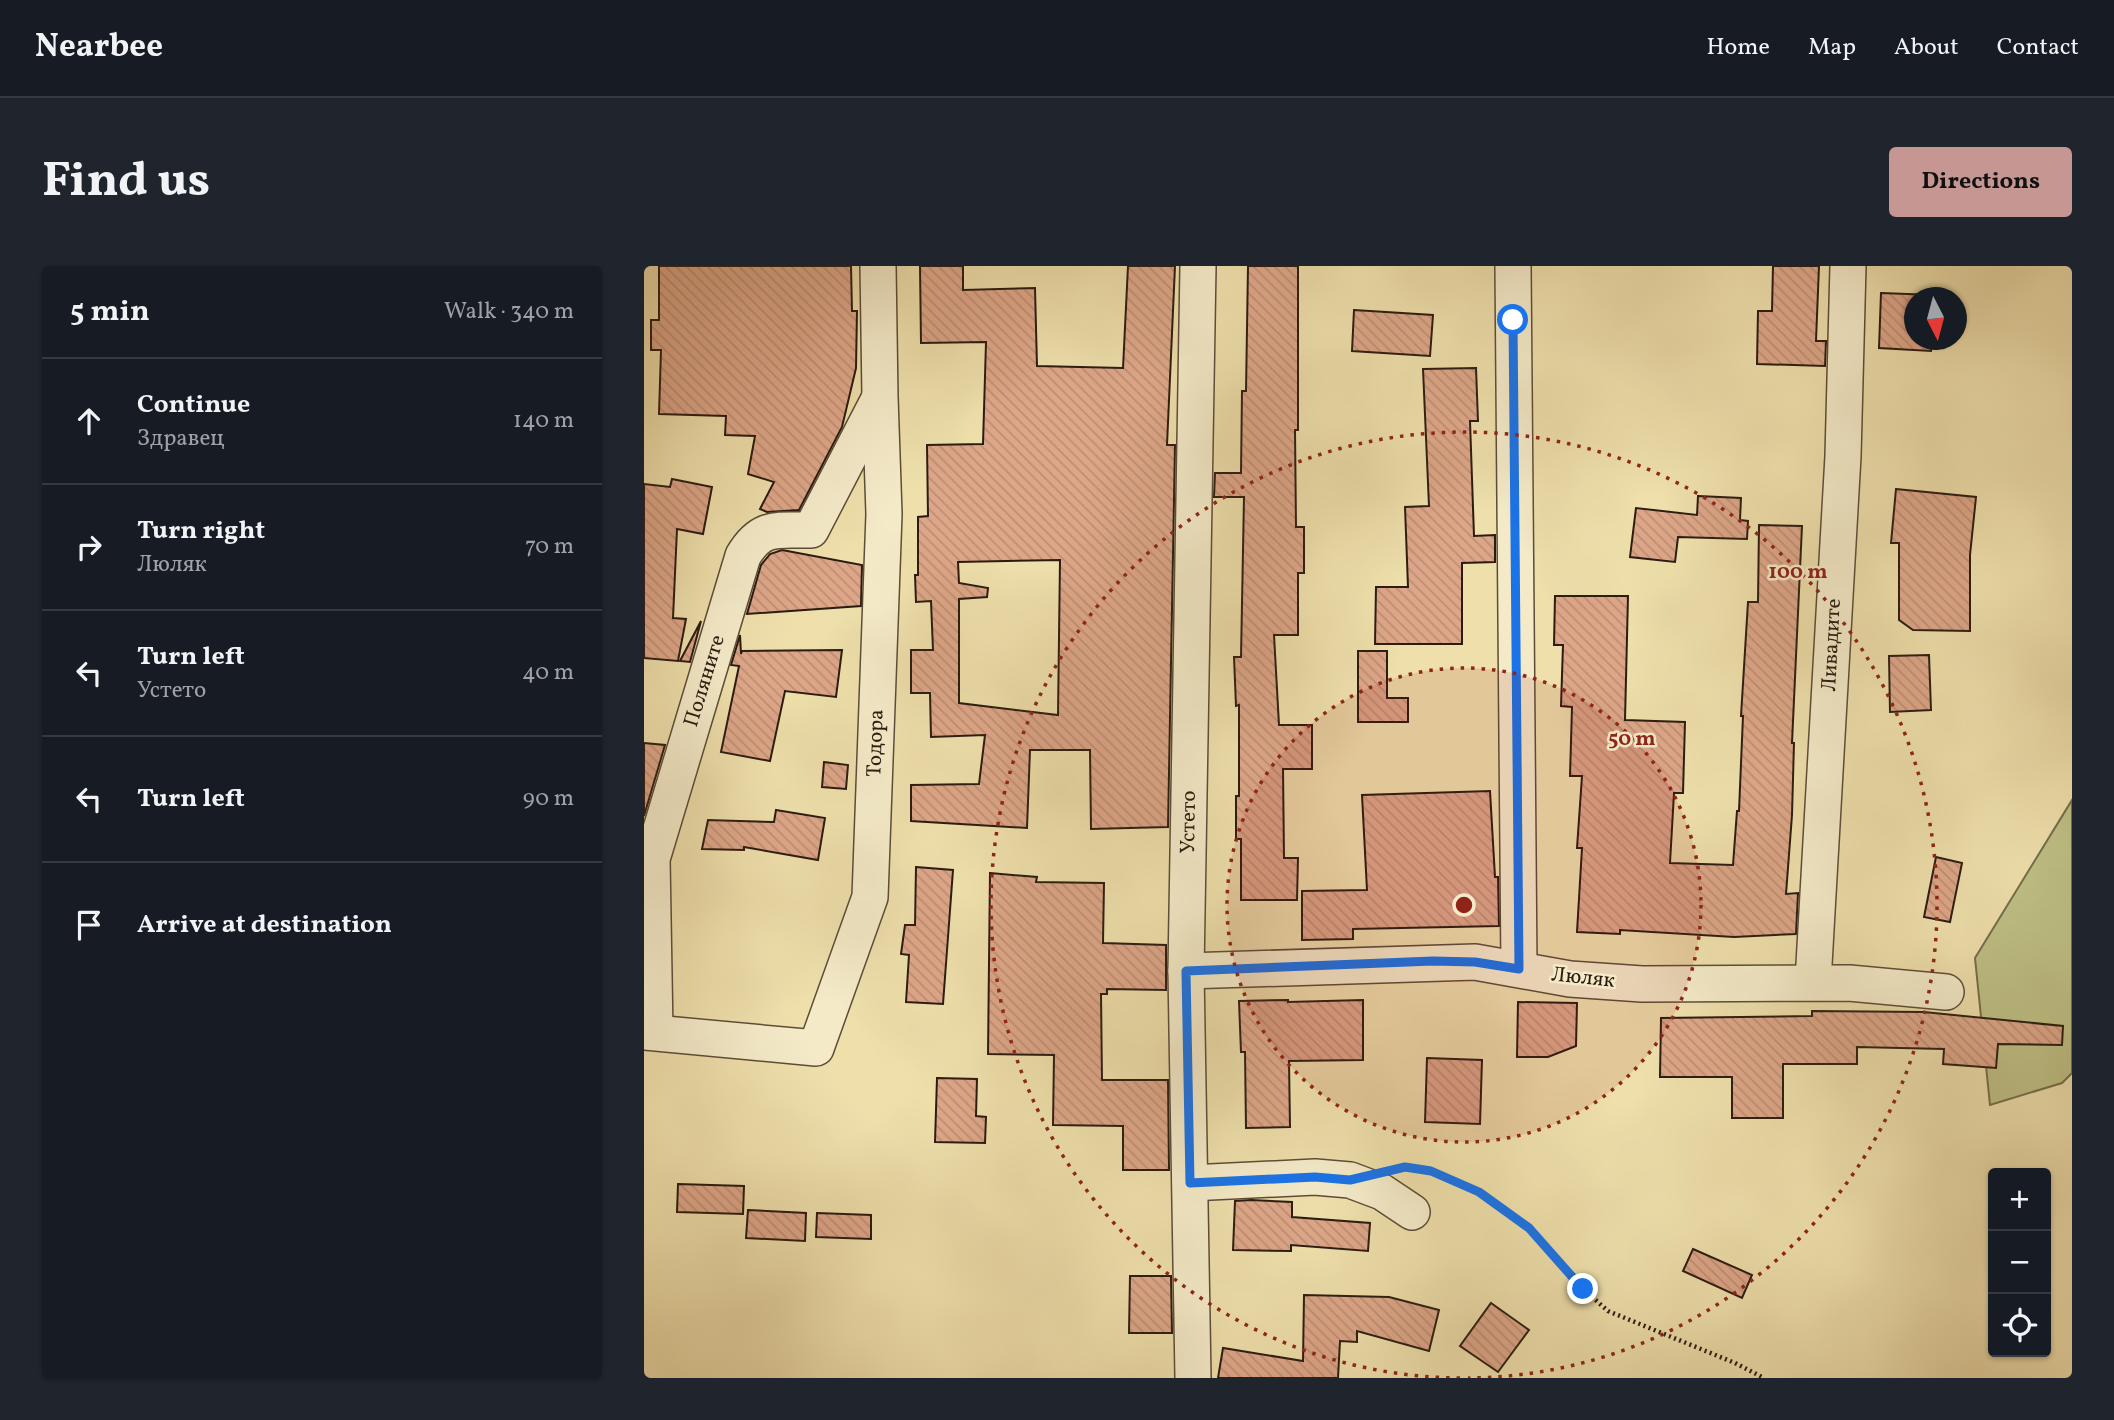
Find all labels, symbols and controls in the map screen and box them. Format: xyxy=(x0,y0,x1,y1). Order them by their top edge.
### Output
text: Nearbee xyxy=(35,25,163,71)
text: Home xyxy=(1706,31,1770,65)
text: Map xyxy=(1808,31,1856,65)
text: About xyxy=(1894,31,1959,65)
text: Contact xyxy=(1997,31,2079,65)
button: Directions xyxy=(1889,147,2072,217)
text: Find us xyxy=(42,148,210,217)
north arrow xyxy=(1904,287,1967,350)
text: 5 min xyxy=(70,291,150,333)
text: Walk · 340 m xyxy=(444,296,574,328)
route start xyxy=(1497,304,1528,335)
text: Continue xyxy=(137,387,250,423)
icon: ahead xyxy=(70,402,108,440)
text: 140 m xyxy=(513,405,574,437)
text: Здравец xyxy=(137,423,225,455)
text: Turn right xyxy=(137,513,265,549)
icon: right xyxy=(70,528,108,566)
text: 70 m xyxy=(525,531,574,563)
text: Люляк xyxy=(137,549,207,581)
text: 100 m xyxy=(1768,558,1828,587)
street label: Ливадите xyxy=(1815,598,1849,692)
street label: Поляните xyxy=(677,631,733,731)
text: Turn left xyxy=(137,639,245,675)
icon: left xyxy=(70,654,108,692)
text: 40 m xyxy=(522,657,574,689)
text: Устето xyxy=(137,675,206,707)
street label: Тодора xyxy=(860,709,892,777)
text: 50 m xyxy=(1608,725,1656,754)
icon: left xyxy=(70,780,108,818)
text: Turn left xyxy=(137,781,245,817)
text: 90 m xyxy=(523,783,574,815)
street label: Устето xyxy=(1174,790,1204,854)
centre of rings xyxy=(1452,893,1476,917)
icon: arrive xyxy=(70,906,108,944)
text: Arrive at destination xyxy=(137,907,392,943)
street label: Люляк xyxy=(1550,960,1616,996)
map controls xyxy=(1988,1168,2051,1357)
button: + xyxy=(1988,1168,2051,1231)
button: − xyxy=(1988,1231,2051,1294)
route end xyxy=(1567,1273,1598,1304)
button: locate xyxy=(1988,1294,2051,1357)

